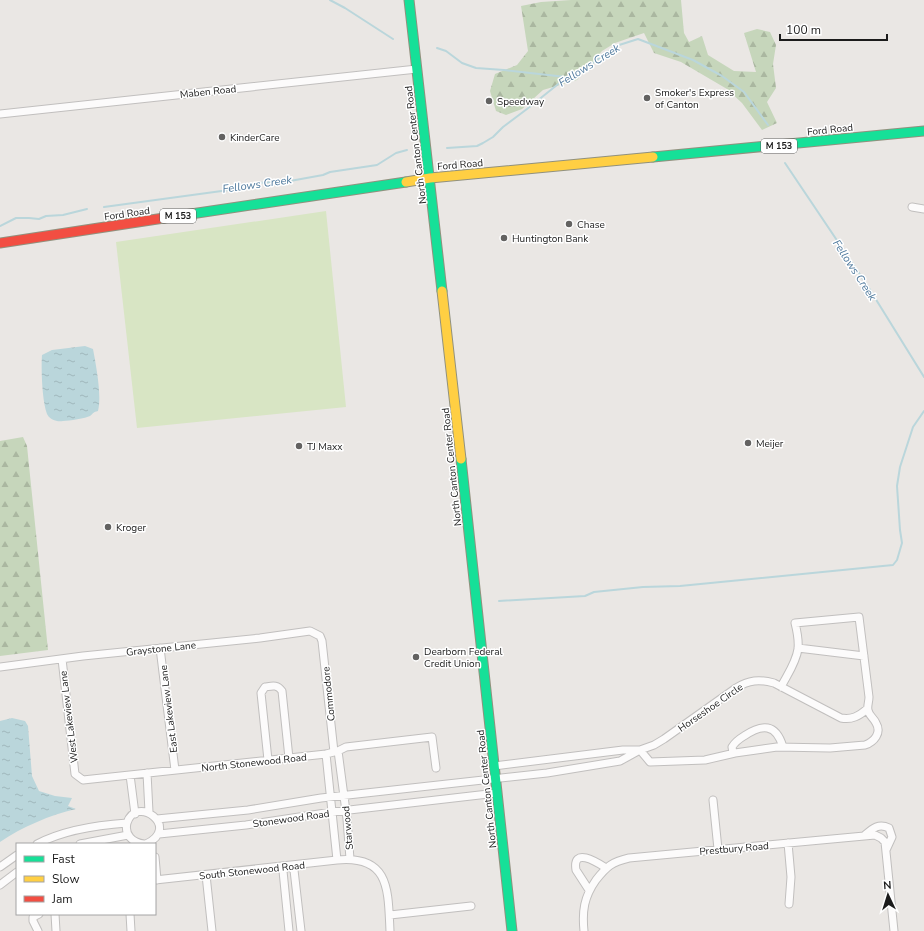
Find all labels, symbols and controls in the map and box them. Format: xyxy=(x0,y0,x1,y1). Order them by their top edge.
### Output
scale bar xyxy=(780,16,887,42)
text: 100 m xyxy=(786,22,821,38)
water label: Fellows Creek xyxy=(556,40,623,90)
street label: Maben Road xyxy=(179,82,237,102)
street label: North Canton Center Road xyxy=(402,85,430,205)
place label: Smoker's Express of Canton xyxy=(655,86,734,112)
marker: Smoker's Express of Canton xyxy=(642,93,652,103)
place label: Speedway xyxy=(497,95,545,109)
marker: Speedway xyxy=(484,96,494,106)
street label: Ford Road xyxy=(806,121,854,139)
place label: KinderCare xyxy=(230,131,280,145)
marker: KinderCare xyxy=(217,132,227,142)
road number: M 153 xyxy=(761,139,797,153)
street label: Ford Road xyxy=(437,156,484,174)
water label: Fellows Creek xyxy=(221,172,293,197)
street label: Ford Road xyxy=(103,204,151,224)
road number: M 153 xyxy=(160,209,196,223)
place label: Chase xyxy=(577,218,605,232)
marker: Chase xyxy=(564,219,574,229)
place label: Huntington Bank xyxy=(512,232,589,246)
marker: Huntington Bank xyxy=(499,233,509,243)
water label: Fellows Creek xyxy=(829,237,880,304)
street label: North Canton Center Road xyxy=(439,407,465,527)
place label: Meijer xyxy=(756,437,784,451)
marker: Meijer xyxy=(743,438,753,448)
place label: TJ Maxx xyxy=(307,440,343,454)
marker: TJ Maxx xyxy=(294,441,304,451)
place label: Kroger xyxy=(116,521,147,535)
marker: Kroger xyxy=(103,522,113,532)
street label: Graystone Lane xyxy=(125,638,197,660)
place label: Dearborn Federal Credit Union xyxy=(424,645,502,671)
marker: Dearborn Federal Credit Union xyxy=(411,652,421,662)
street label: East Lakeview Lane xyxy=(157,664,181,753)
street label: Commodore xyxy=(319,666,339,722)
street label: West Lakeview Lane xyxy=(56,670,82,764)
street label: Horseshoe Circle xyxy=(675,680,746,735)
street label: North Canton Center Road xyxy=(474,729,500,849)
street label: North Stonewood Road xyxy=(201,750,308,775)
street label: Starwood xyxy=(339,805,357,850)
street label: Stonewood Road xyxy=(252,807,331,831)
street label: Prestbury Road xyxy=(699,839,770,859)
legend xyxy=(16,843,156,915)
text: Fast xyxy=(52,851,75,867)
street label: South Stonewood Road xyxy=(199,858,306,884)
text: Slow xyxy=(52,871,80,887)
north arrow xyxy=(868,875,908,915)
text: N xyxy=(883,878,892,893)
text: Jam xyxy=(51,891,73,907)

